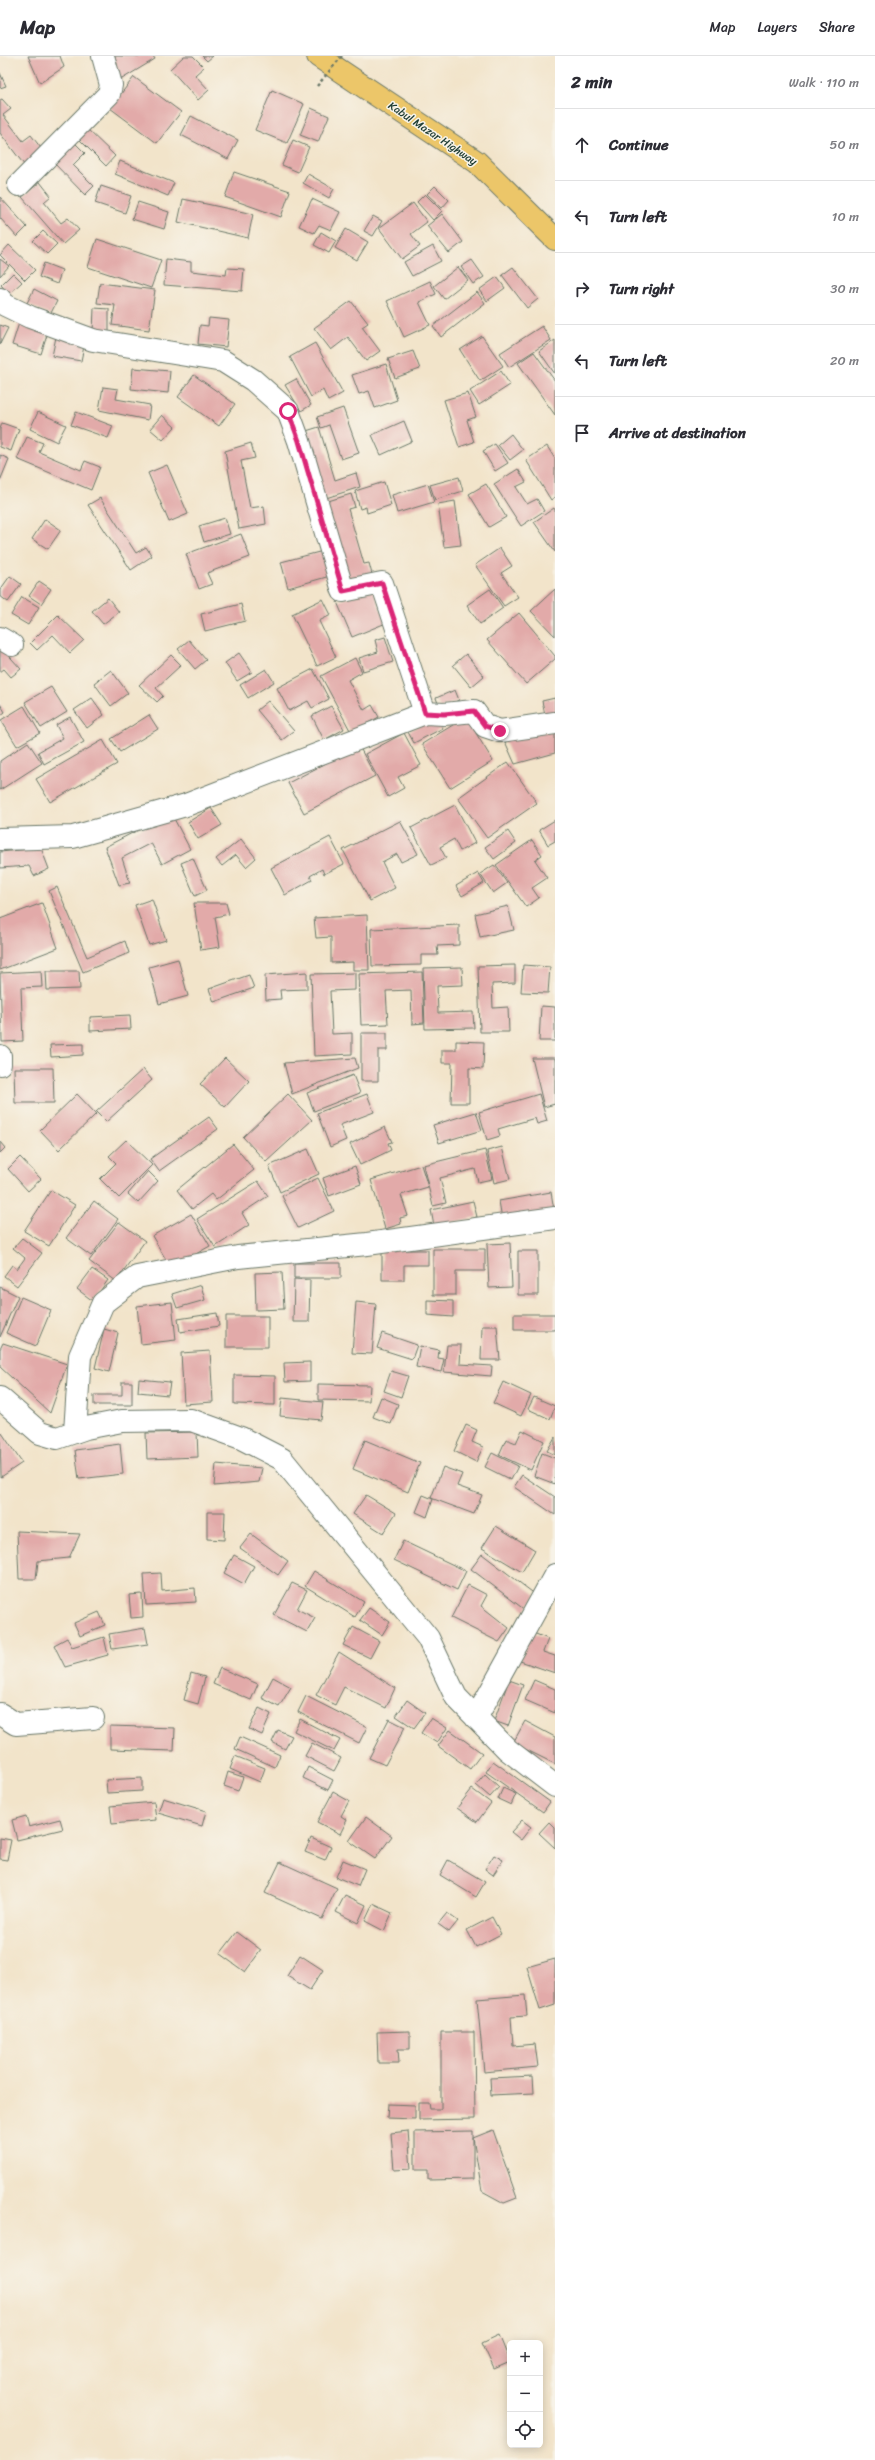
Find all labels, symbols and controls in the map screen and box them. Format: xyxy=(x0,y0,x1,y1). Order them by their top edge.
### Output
text: Map xyxy=(20,11,55,44)
text: Map xyxy=(710,15,735,40)
text: Layers xyxy=(757,15,797,40)
text: Share xyxy=(819,15,855,40)
text: 2 min xyxy=(571,67,612,97)
text: Walk · 110 m xyxy=(789,71,859,94)
street label: Kabul Mazar Highway xyxy=(384,96,481,171)
text: Continue xyxy=(609,132,669,158)
text: 50 m xyxy=(829,133,859,156)
icon: ahead xyxy=(571,134,593,156)
text: Turn left xyxy=(609,204,667,230)
text: 10 m xyxy=(832,205,859,228)
icon: left xyxy=(571,206,593,228)
text: Turn right xyxy=(609,276,674,302)
text: 30 m xyxy=(830,277,859,300)
icon: right xyxy=(571,278,593,300)
text: Turn left xyxy=(609,348,667,374)
text: 20 m xyxy=(830,349,859,372)
icon: left xyxy=(571,350,593,372)
route start xyxy=(279,402,297,420)
text: Arrive at destination xyxy=(609,420,746,446)
icon: arrive xyxy=(571,422,593,444)
route end xyxy=(491,722,509,740)
map controls xyxy=(507,2340,543,2448)
button: + xyxy=(507,2340,543,2376)
button: − xyxy=(507,2376,543,2412)
button: locate xyxy=(507,2412,543,2448)

